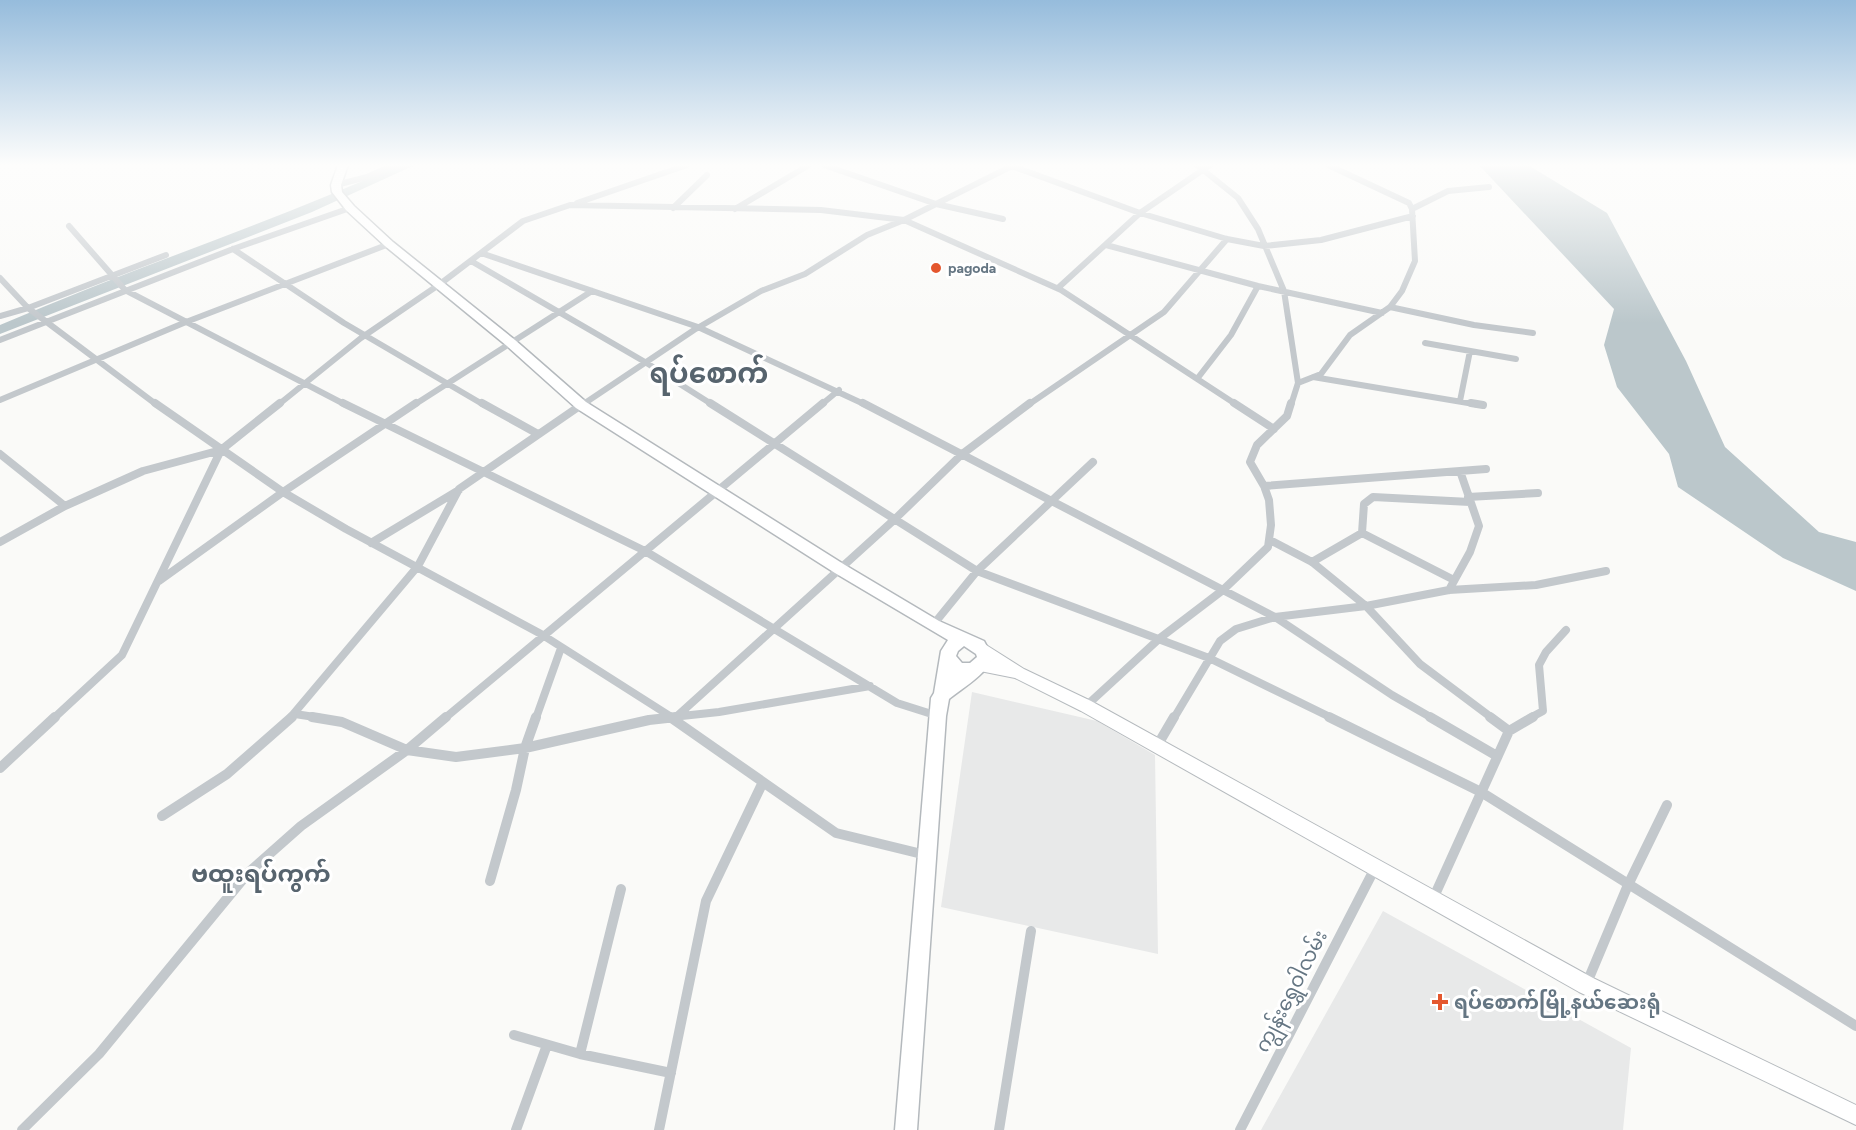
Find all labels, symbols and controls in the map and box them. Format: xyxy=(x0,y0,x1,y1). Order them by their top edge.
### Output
place label: pagoda xyxy=(948,260,996,277)
marker: pagoda xyxy=(929,261,943,275)
district label: ရပ်စောက် xyxy=(650,354,768,396)
district label: ဗထူးရပ်ကွက် xyxy=(191,858,331,893)
street label: ကျွန်းရွှေဝါလမ်း xyxy=(1248,925,1337,1059)
place label: ရပ်စောက်မြို့နယ်ဆေးရုံ xyxy=(1454,989,1661,1018)
marker: ရပ်စောက်မြို့နယ်ဆေးရုံ xyxy=(1431,993,1449,1011)

